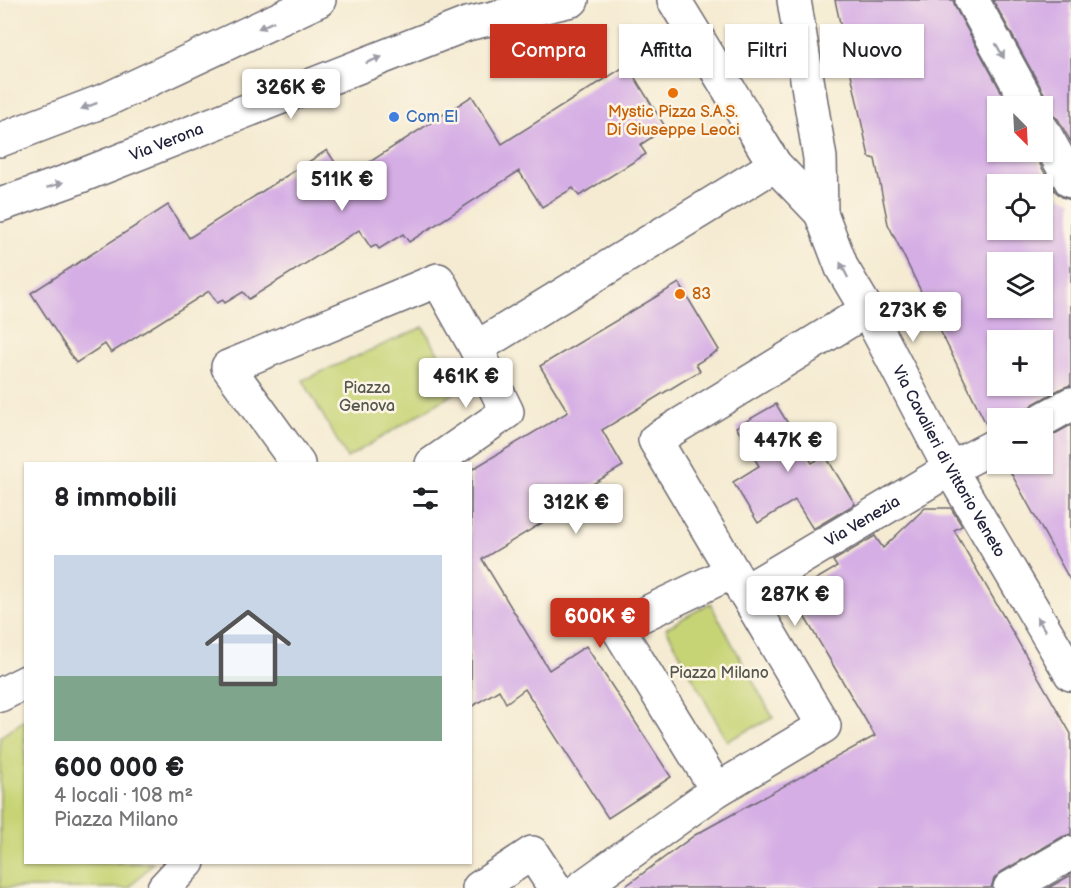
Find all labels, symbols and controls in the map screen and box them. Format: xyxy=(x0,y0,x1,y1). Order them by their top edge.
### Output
one-way arrow xyxy=(258,20,275,29)
chip: Compra xyxy=(490,24,607,78)
chip: Affitta xyxy=(619,24,713,78)
chip: Filtri xyxy=(725,24,808,78)
chip: Nuovo xyxy=(820,24,924,78)
one-way arrow xyxy=(995,43,1005,60)
one-way arrow xyxy=(365,55,383,65)
pin: 326K € xyxy=(242,69,340,120)
text: 326K € xyxy=(256,76,326,100)
marker: Mystic Pizza S.A.S. Di Giuseppe Leoci xyxy=(666,86,680,100)
north arrow xyxy=(987,96,1053,162)
map controls xyxy=(987,96,1053,474)
one-way arrow xyxy=(80,102,98,111)
place label: Mystic Pizza S.A.S. Di Giuseppe Leoci xyxy=(606,103,740,140)
place label: Com El xyxy=(406,108,458,127)
marker: Com El xyxy=(387,110,401,124)
street label: Via Verona xyxy=(127,119,206,165)
pin: 511K € xyxy=(293,161,391,212)
text: 511K € xyxy=(311,168,373,192)
button: locate xyxy=(987,174,1053,240)
one-way arrow xyxy=(46,180,64,190)
button: layers xyxy=(987,252,1053,318)
one-way arrow xyxy=(839,261,849,278)
place label: 83 xyxy=(692,285,711,304)
marker: 83 xyxy=(673,287,687,301)
pin: 273K € xyxy=(864,292,962,343)
text: 273K € xyxy=(879,299,947,323)
button: + xyxy=(987,330,1053,396)
pin: 461K € xyxy=(417,358,515,409)
street label: Via Cavalieri di Vittorio Veneto xyxy=(888,362,1009,561)
text: 461K € xyxy=(433,365,499,389)
park label: Piazza Genova xyxy=(339,379,395,416)
button: − xyxy=(987,408,1053,474)
pin: 447K € xyxy=(739,422,837,473)
text: 447K € xyxy=(754,429,822,453)
icon: filters xyxy=(409,482,442,515)
text: 8 immobili xyxy=(54,483,177,514)
pin: 312K € xyxy=(527,484,625,535)
text: 312K € xyxy=(543,491,609,515)
street label: Via Venezia xyxy=(822,492,903,551)
pin: 287K € xyxy=(746,576,844,627)
text: 287K € xyxy=(760,583,830,607)
icon: home xyxy=(194,594,302,702)
pin: 600K € xyxy=(551,598,649,649)
text: 600K € xyxy=(564,605,636,629)
one-way arrow xyxy=(1036,615,1046,632)
park label: Piazza Milano xyxy=(669,664,769,683)
text: 600 000 € xyxy=(54,753,184,784)
text: 4 locali · 108 m² xyxy=(54,784,193,808)
text: Piazza Milano xyxy=(54,808,178,832)

